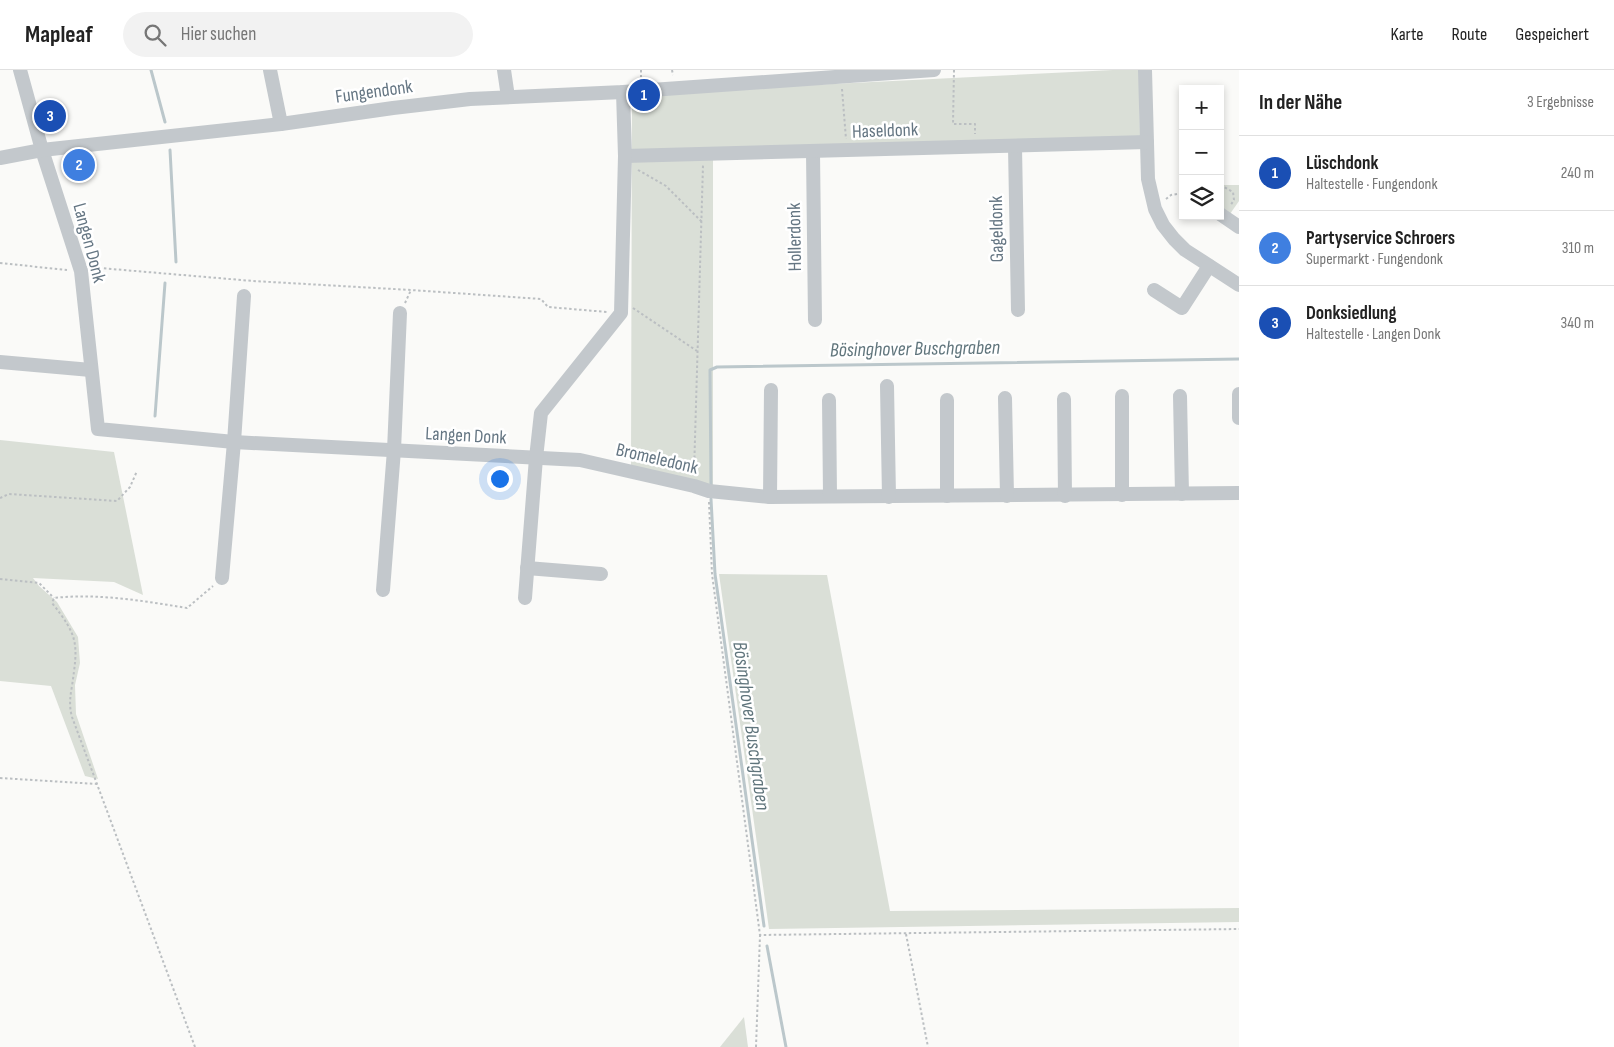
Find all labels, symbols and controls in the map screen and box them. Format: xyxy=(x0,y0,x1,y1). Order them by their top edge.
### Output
search box xyxy=(123,12,473,57)
text: Mapleaf xyxy=(25,20,93,49)
icon: search xyxy=(141,21,169,49)
text: Hier suchen xyxy=(181,23,256,46)
text: Karte xyxy=(1391,24,1424,45)
text: Route xyxy=(1452,24,1487,45)
text: Gespeichert xyxy=(1515,24,1589,45)
street label: Fungendonk xyxy=(334,75,415,109)
pin: 1 xyxy=(628,76,660,114)
map controls xyxy=(1179,85,1224,220)
button: + xyxy=(1179,85,1224,130)
text: In der Nähe xyxy=(1259,90,1342,115)
text: 3 Ergebnisse xyxy=(1527,93,1594,112)
pin: 3 xyxy=(34,97,66,135)
street label: Haseldonk xyxy=(852,118,919,144)
button: − xyxy=(1179,130,1224,175)
pin: 2 xyxy=(63,146,95,184)
text: Lüschdonk xyxy=(1306,152,1379,175)
text: 1 xyxy=(1272,164,1278,183)
text: 240 m xyxy=(1561,164,1594,183)
button: layers xyxy=(1179,175,1224,220)
text: Haltestelle · Fungendonk xyxy=(1306,175,1438,194)
street label: Gageldonk xyxy=(985,195,1009,262)
street label: Langen Donk xyxy=(67,201,111,286)
street label: Hollerdonk xyxy=(783,202,807,271)
text: Partyservice Schroers xyxy=(1306,227,1455,250)
text: 2 xyxy=(1271,239,1279,258)
text: 310 m xyxy=(1562,239,1594,258)
text: Supermarkt · Fungendonk xyxy=(1306,250,1443,269)
text: Donksiedlung xyxy=(1306,302,1397,325)
text: 3 xyxy=(1271,314,1279,333)
text: 340 m xyxy=(1561,314,1594,333)
text: Haltestelle · Langen Donk xyxy=(1306,325,1441,344)
water label: Bösinghover Buschgraben xyxy=(830,336,1000,362)
street label: Langen Donk xyxy=(425,422,508,450)
street label: Bromeledonk xyxy=(614,438,701,480)
your location xyxy=(487,466,513,492)
water label: Bösinghover Buschgraben xyxy=(727,640,775,812)

